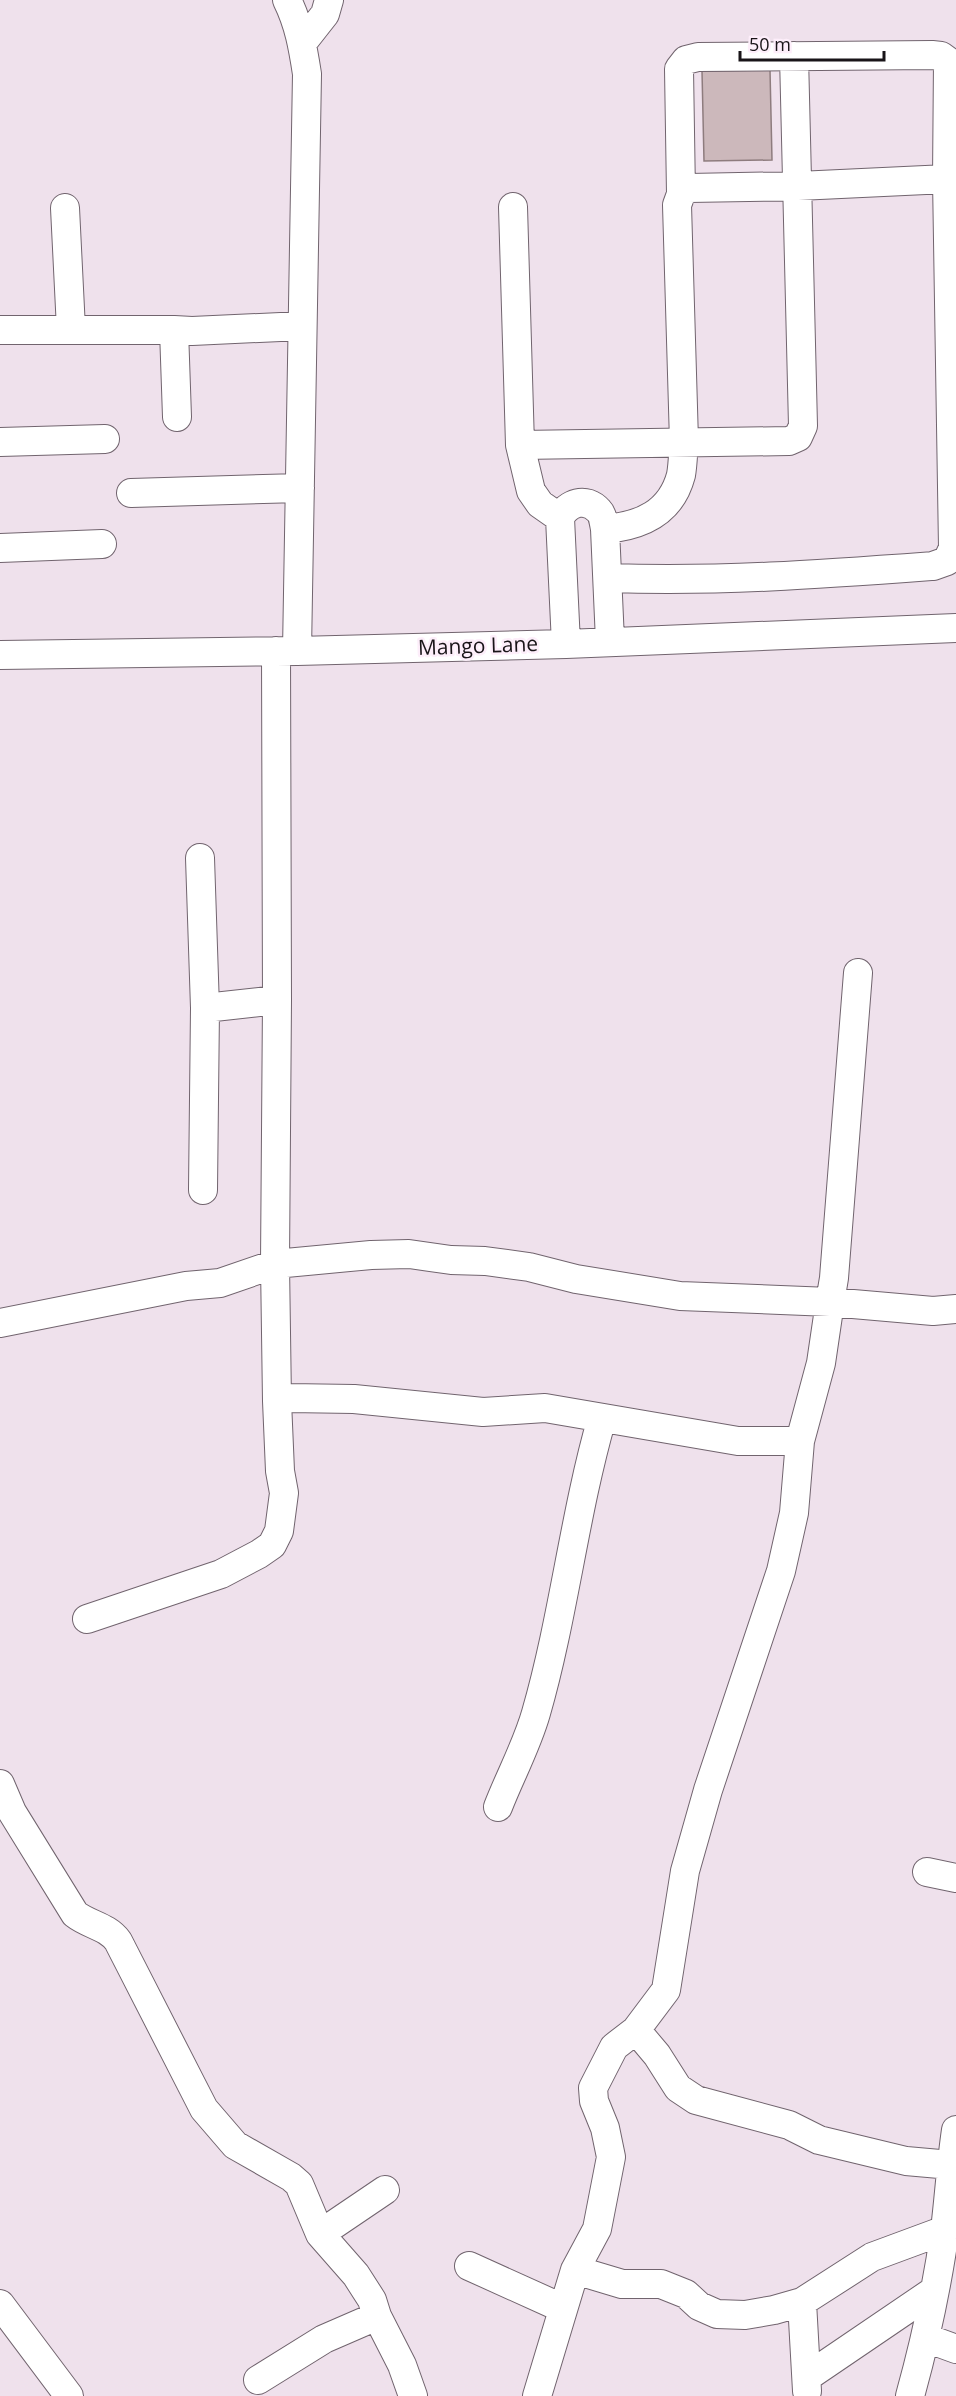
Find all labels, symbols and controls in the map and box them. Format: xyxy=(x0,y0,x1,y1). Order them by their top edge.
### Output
scale bar xyxy=(740,24,884,62)
text: 50 m xyxy=(749,32,791,56)
street label: Mango Lane xyxy=(417,629,539,661)

